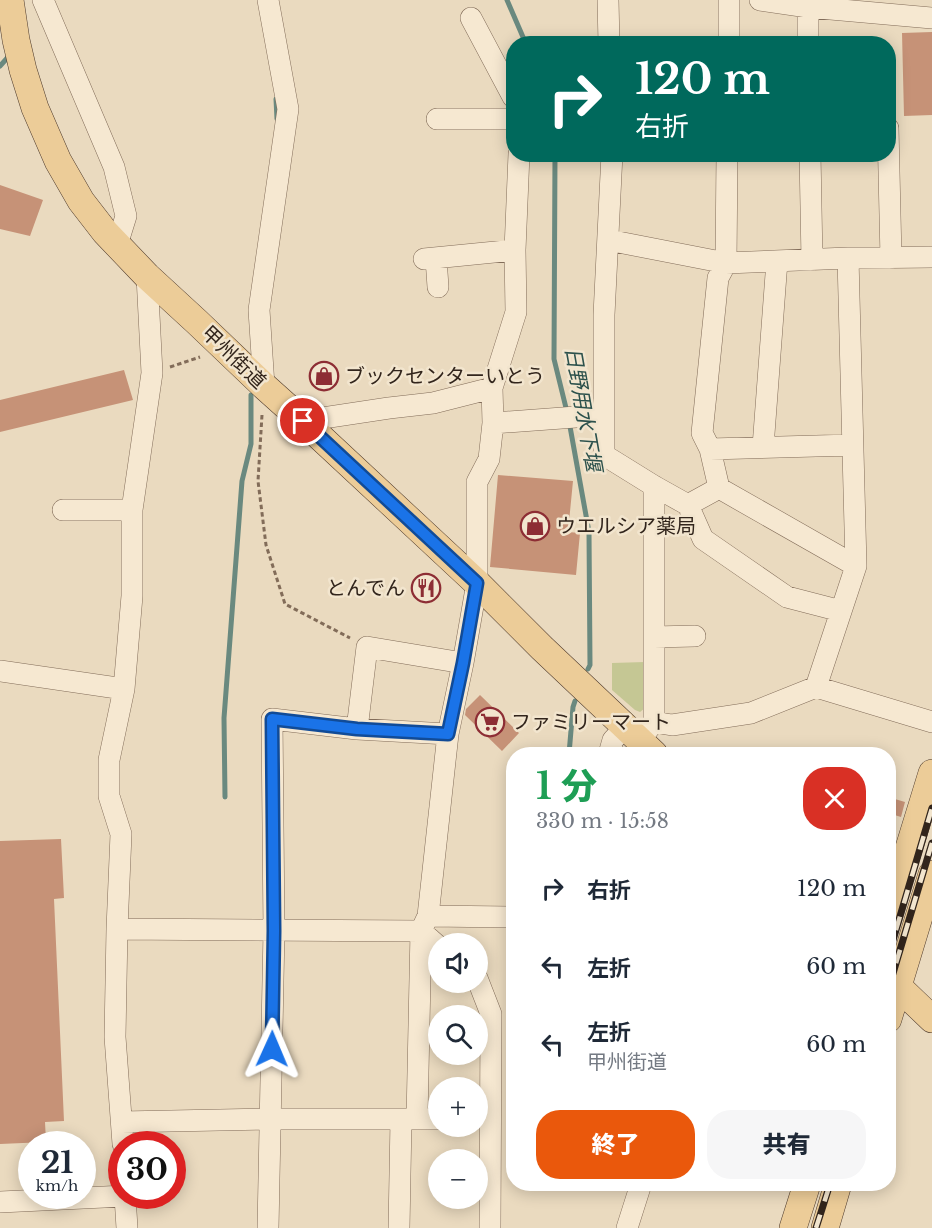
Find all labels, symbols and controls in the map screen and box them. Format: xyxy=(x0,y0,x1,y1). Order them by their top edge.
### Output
text: 120 m xyxy=(635,53,770,105)
icon: right xyxy=(536,60,614,138)
text: 右折 xyxy=(635,110,689,143)
street label: 甲州街道 xyxy=(197,321,271,393)
water label: 日野用水下堰 xyxy=(559,345,607,477)
shop icon: ブックセンターいとう xyxy=(308,360,340,392)
place label: ブックセンターいとう xyxy=(345,364,545,388)
pin xyxy=(277,395,328,446)
icon: arrive xyxy=(286,404,319,437)
shop icon: ウエルシア薬局 xyxy=(519,510,551,542)
place label: ウエルシア薬局 xyxy=(556,514,696,538)
restaurant icon: とんでん xyxy=(410,572,442,604)
place label: とんでん xyxy=(326,576,405,600)
supermarket icon: ファミリーマート xyxy=(474,706,506,738)
place label: ファミリーマート xyxy=(511,710,671,734)
text: 1 分 xyxy=(536,764,597,809)
button: close xyxy=(803,767,866,830)
text: 330 m · 15:58 xyxy=(536,809,669,833)
icon: right xyxy=(536,872,569,905)
text: 120 m xyxy=(797,875,866,902)
text: 右折 xyxy=(587,877,631,904)
map controls xyxy=(428,933,488,1209)
button: sound xyxy=(428,933,488,993)
icon: left xyxy=(536,950,569,983)
text: 60 m xyxy=(806,953,866,980)
text: 左折 xyxy=(587,955,631,982)
button: search xyxy=(428,1005,488,1065)
position arrow xyxy=(240,1017,304,1081)
text: 左折 xyxy=(587,1019,631,1046)
icon: left xyxy=(536,1028,569,1061)
text: 60 m xyxy=(806,1031,866,1058)
text: 甲州街道 xyxy=(587,1050,667,1074)
button: + xyxy=(428,1077,488,1137)
button: 終了 xyxy=(536,1110,695,1179)
button: 共有 xyxy=(707,1110,866,1179)
speed limit sign: 30 xyxy=(108,1131,186,1209)
text: 21 xyxy=(41,1144,73,1181)
button: − xyxy=(428,1149,488,1209)
text: km/h xyxy=(36,1176,78,1195)

